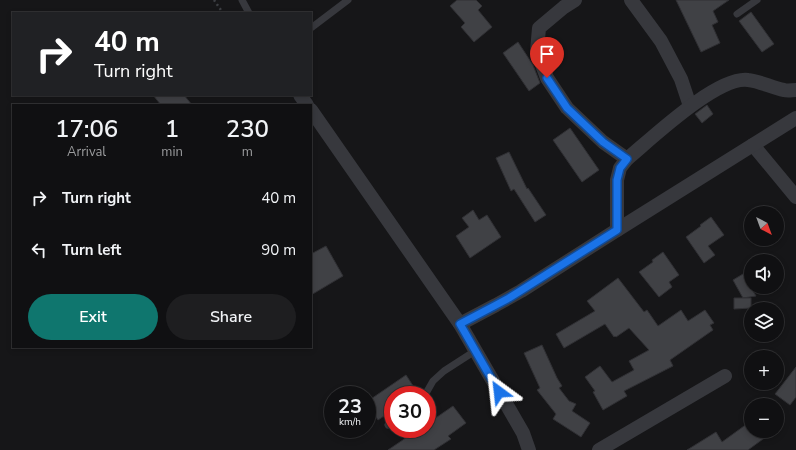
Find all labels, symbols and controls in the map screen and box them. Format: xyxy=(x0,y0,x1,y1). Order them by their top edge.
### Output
text: 40 m xyxy=(94,23,160,61)
icon: right xyxy=(28,28,80,80)
pin xyxy=(530,37,564,78)
icon: arrive xyxy=(536,43,558,65)
text: Turn right xyxy=(94,59,173,83)
text: 17:06 xyxy=(55,113,118,145)
text: 1 xyxy=(165,113,179,145)
text: 230 xyxy=(226,113,269,145)
text: Arrival xyxy=(67,143,106,161)
text: min xyxy=(161,143,183,161)
text: m xyxy=(242,143,253,161)
icon: right xyxy=(28,187,50,209)
text: Turn right xyxy=(62,188,131,208)
text: 40 m xyxy=(261,188,296,208)
north arrow xyxy=(744,206,784,246)
map controls xyxy=(744,206,784,438)
icon: left xyxy=(28,239,50,261)
text: Turn left xyxy=(62,240,121,260)
text: 90 m xyxy=(261,240,296,260)
button: sound xyxy=(744,254,784,294)
button: Exit xyxy=(28,294,158,340)
button: Share xyxy=(166,294,296,340)
button: layers xyxy=(744,302,784,342)
button: + xyxy=(744,350,784,390)
position arrow xyxy=(478,371,520,413)
speed limit sign: 30 xyxy=(384,386,436,438)
text: 23 xyxy=(338,393,362,420)
button: − xyxy=(744,398,784,438)
text: km/h xyxy=(339,415,361,429)

